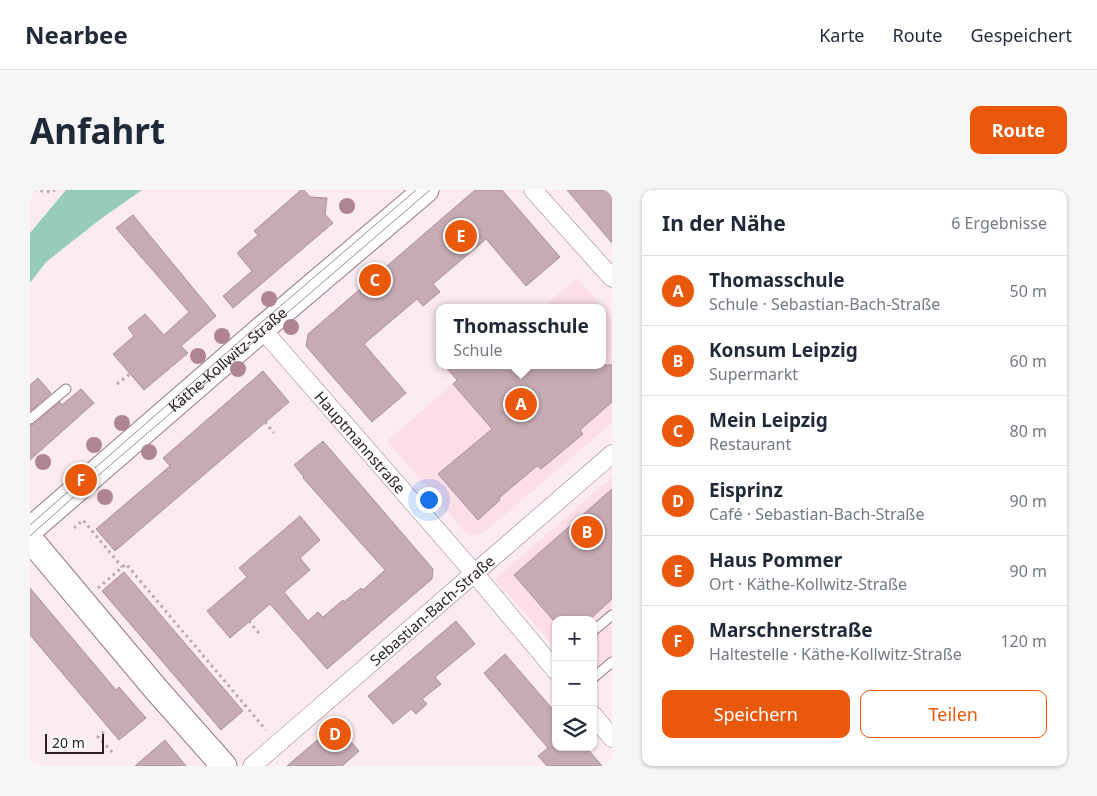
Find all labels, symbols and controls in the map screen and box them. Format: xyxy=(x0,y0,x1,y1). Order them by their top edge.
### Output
text: Nearbee xyxy=(25,18,128,51)
text: Karte xyxy=(819,23,865,47)
text: Route xyxy=(893,23,942,47)
text: Gespeichert xyxy=(970,23,1072,47)
button: Route xyxy=(970,106,1067,154)
text: Anfahrt xyxy=(30,107,165,154)
text: In der Nähe xyxy=(662,209,786,237)
text: 6 Ergebnisse xyxy=(951,212,1047,234)
pin: E xyxy=(445,217,477,255)
pin: C xyxy=(359,261,391,299)
text: Thomasschule xyxy=(709,267,845,293)
text: A xyxy=(672,280,684,302)
text: 50 m xyxy=(1010,280,1047,302)
text: Schule · Sebastian-Bach-Straße xyxy=(709,293,940,315)
street label: Käthe-Kollwitz-Straße xyxy=(164,302,291,416)
popup xyxy=(436,304,606,369)
text: Thomasschule xyxy=(453,313,589,339)
text: Konsum Leipzig xyxy=(709,337,858,363)
text: Schule xyxy=(453,339,503,361)
text: B xyxy=(673,350,683,372)
text: 60 m xyxy=(1010,350,1047,372)
text: Supermarkt xyxy=(709,363,798,385)
pin: A xyxy=(505,385,537,423)
street label: Hauptmannstraße xyxy=(310,387,410,498)
text: Mein Leipzig xyxy=(709,407,828,433)
text: C xyxy=(673,420,683,442)
text: 80 m xyxy=(1010,420,1047,442)
text: Restaurant xyxy=(709,433,791,455)
pin: F xyxy=(65,461,97,499)
text: Eisprinz xyxy=(709,477,783,503)
your location xyxy=(416,487,442,513)
text: D xyxy=(672,490,684,512)
text: 90 m xyxy=(1010,490,1047,512)
text: Café · Sebastian-Bach-Straße xyxy=(709,503,924,525)
pin: B xyxy=(571,513,603,551)
text: Haus Pommer xyxy=(709,547,842,573)
street label: Sebastian-Bach-Straße xyxy=(365,551,498,670)
text: E xyxy=(674,560,682,582)
text: 90 m xyxy=(1010,560,1047,582)
text: Ort · Käthe-Kollwitz-Straße xyxy=(709,573,907,595)
map controls xyxy=(552,616,597,751)
button: + xyxy=(552,616,597,661)
text: Marschnerstraße xyxy=(709,617,873,643)
text: F xyxy=(674,630,682,652)
text: 120 m xyxy=(1000,630,1047,652)
text: Haltestelle · Käthe-Kollwitz-Straße xyxy=(709,643,962,665)
button: − xyxy=(552,661,597,706)
button: Speichern xyxy=(662,690,850,738)
button: Teilen xyxy=(860,690,1047,738)
button: layers xyxy=(552,706,597,751)
pin: D xyxy=(319,715,351,753)
scale bar xyxy=(45,731,104,754)
text: 20 m xyxy=(52,733,85,752)

